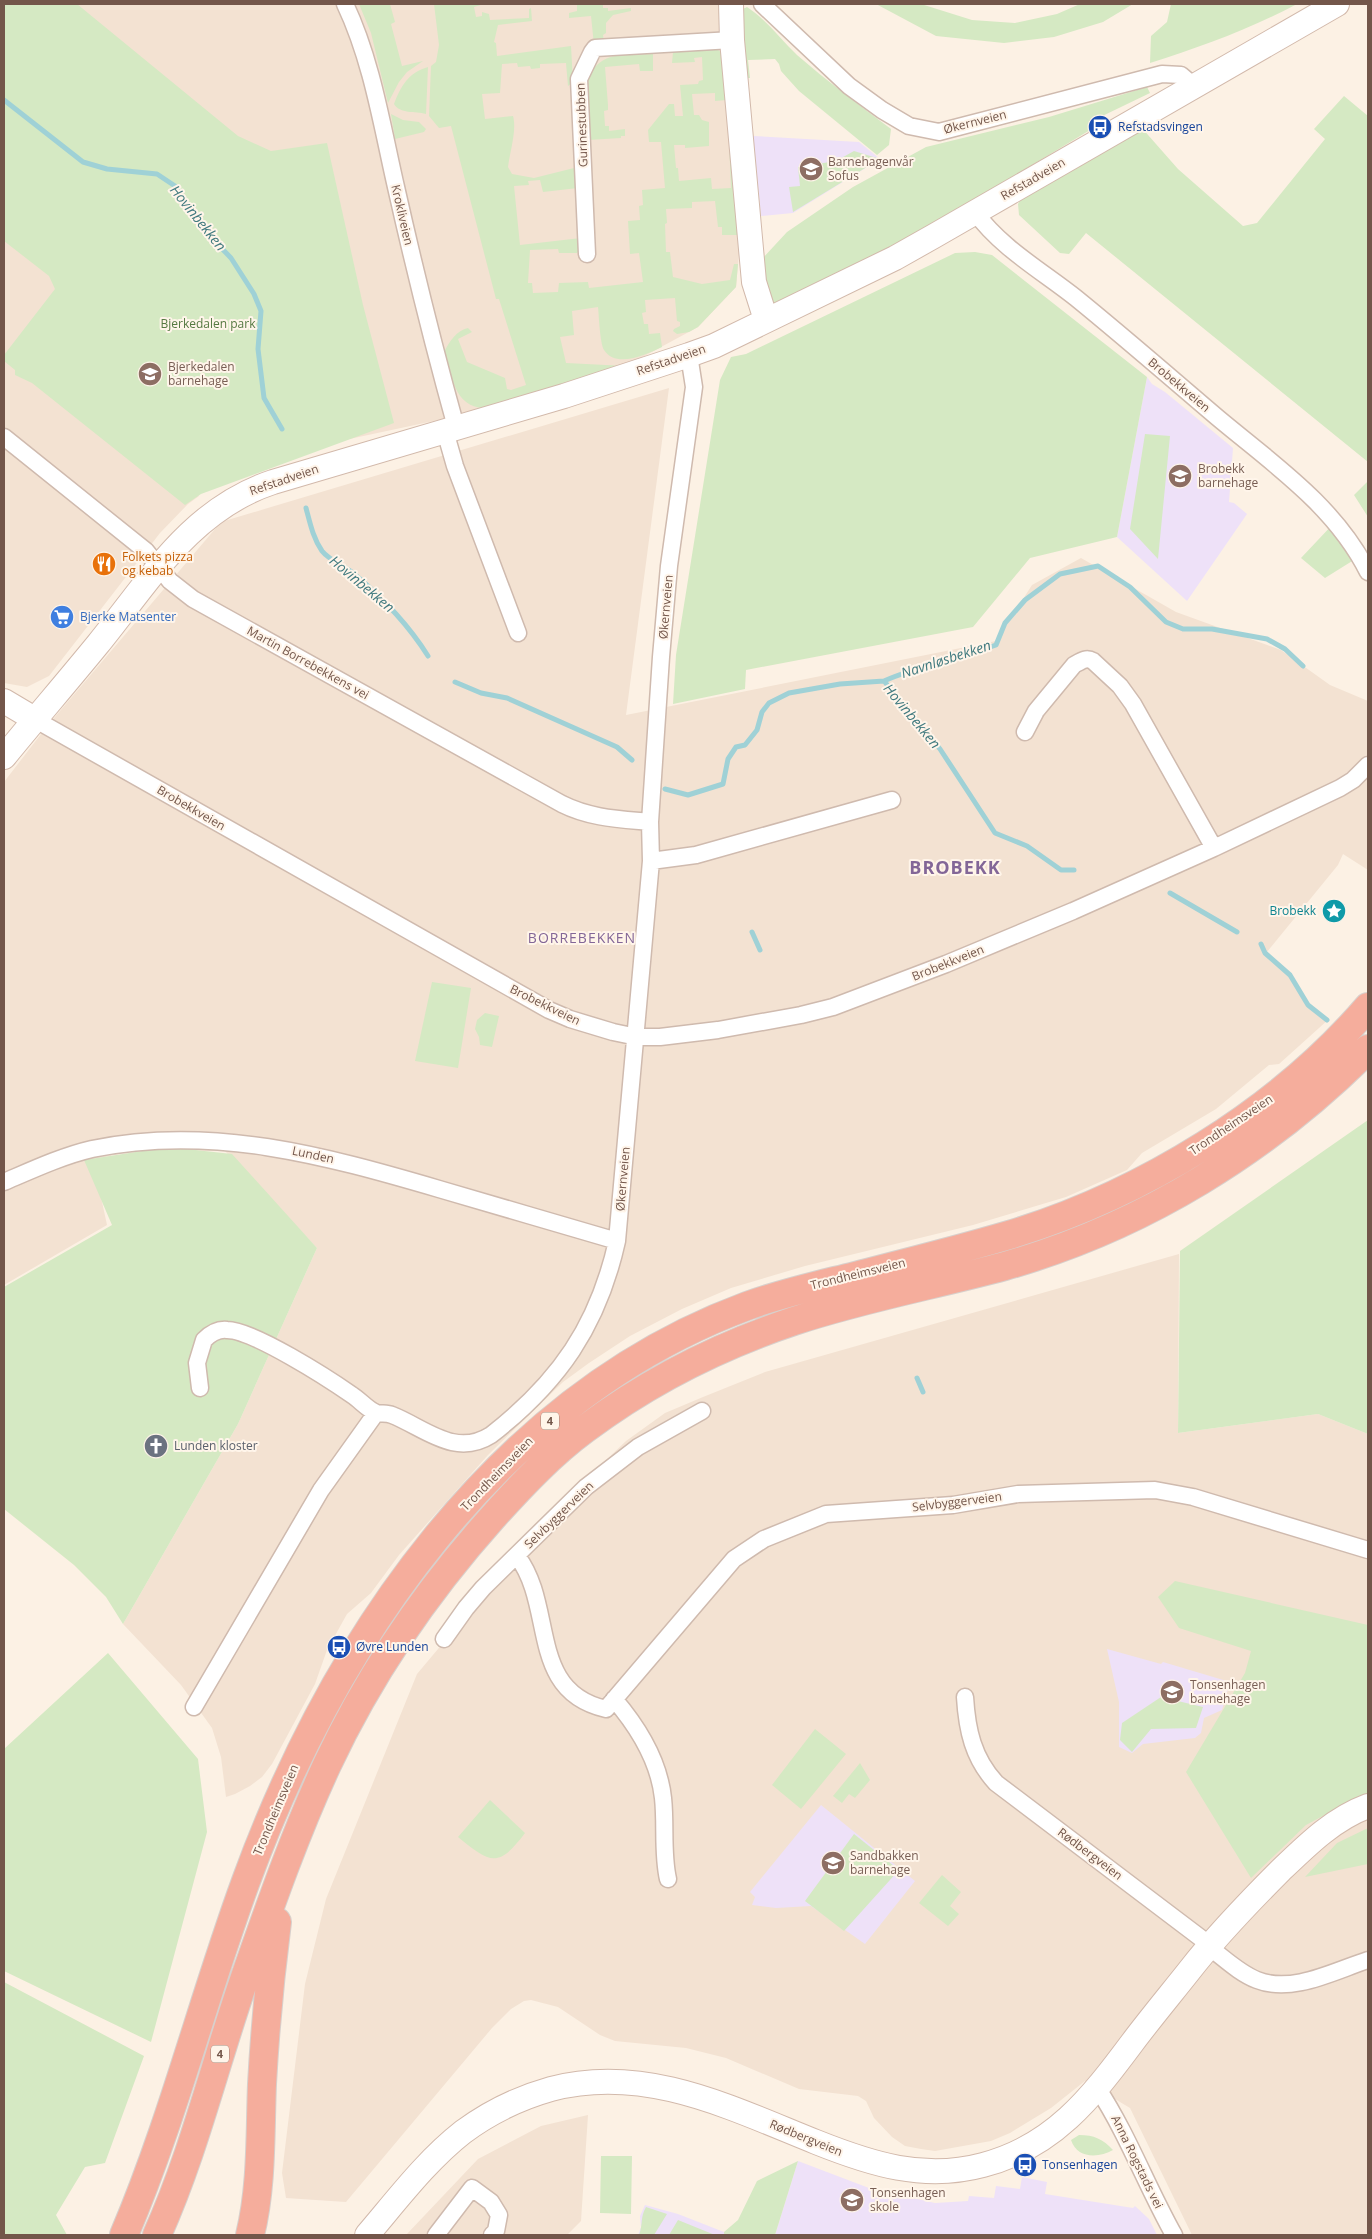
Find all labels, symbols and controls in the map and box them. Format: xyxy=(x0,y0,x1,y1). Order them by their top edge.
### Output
street label: Gurinestubben xyxy=(572,83,591,167)
street label: Økernveien xyxy=(942,105,1008,138)
bus stop icon: Refstadsvingen xyxy=(1087,114,1113,140)
place label: Refstadsvingen xyxy=(1118,118,1203,135)
place label: Barnehagenvår Sofus xyxy=(828,153,914,184)
street label: Refstadveien xyxy=(997,153,1068,204)
school or university icon: Barnehagenvår Sofus xyxy=(798,156,824,182)
water label: Hovinbekken xyxy=(166,181,231,254)
street label: Krokliveien xyxy=(387,183,418,247)
park label: Bjerkedalen park xyxy=(161,315,256,332)
street label: Refstadveien xyxy=(634,340,708,379)
street label: Brobekkveien xyxy=(1145,354,1214,416)
place label: Bjerkedalen barnehage xyxy=(168,358,235,389)
school or university icon: Bjerkedalen barnehage xyxy=(137,361,163,387)
street label: Refstadveien xyxy=(247,460,321,499)
place label: Brobekk barnehage xyxy=(1198,460,1259,491)
school or university icon: Brobekk barnehage xyxy=(1167,463,1193,489)
place label: Folkets pizza og kebab xyxy=(122,548,193,579)
restaurant icon: Folkets pizza og kebab xyxy=(91,551,117,577)
water label: Hovinbekken xyxy=(326,551,399,616)
street label: Økernveien xyxy=(654,574,677,640)
supermarket icon: Bjerke Matsenter xyxy=(49,604,75,630)
place label: Bjerke Matsenter xyxy=(80,608,176,625)
street label: Martin Borrebekkens vei xyxy=(244,622,372,703)
water label: Navnløsbekken xyxy=(898,635,993,682)
water label: Hovinbekken xyxy=(880,679,945,752)
street label: Brobekkveien xyxy=(154,781,229,834)
district label: BROBEKK xyxy=(909,855,1001,879)
place icon: Brobekk xyxy=(1321,898,1347,924)
place label: Brobekk xyxy=(1269,902,1317,919)
district label: BORREBEKKEN xyxy=(528,928,636,947)
street label: Brobekkveien xyxy=(909,940,986,985)
street label: Brobekkveien xyxy=(507,980,583,1029)
street label: Trondheimsveien xyxy=(1186,1090,1276,1159)
street label: Lunden xyxy=(291,1142,336,1167)
street label: Økernveien xyxy=(611,1146,634,1212)
street label: Trondheimsveien xyxy=(809,1254,907,1294)
road number: 4 xyxy=(541,1412,559,1430)
church icon: Lunden kloster xyxy=(143,1433,169,1459)
street label: Trondheimsveien xyxy=(457,1433,537,1515)
place label: Lunden kloster xyxy=(174,1437,258,1454)
street label: Selvbyggerveien xyxy=(520,1477,597,1552)
street label: Selvbyggerveien xyxy=(911,1488,1003,1515)
bus stop icon: Øvre Lunden xyxy=(326,1634,352,1660)
place label: Øvre Lunden xyxy=(356,1638,429,1655)
place label: Tonsenhagen barnehage xyxy=(1190,1676,1266,1707)
school or university icon: Tonsenhagen barnehage xyxy=(1159,1679,1185,1705)
street label: Trondheimsveien xyxy=(249,1762,302,1858)
street label: Rødbergveien xyxy=(1054,1824,1126,1884)
place label: Sandbakken barnehage xyxy=(850,1847,919,1878)
school or university icon: Sandbakken barnehage xyxy=(820,1850,846,1876)
road number: 4 xyxy=(211,2046,229,2062)
street label: Anna Rogstads vei xyxy=(1107,2112,1167,2211)
street label: Rødbergveien xyxy=(767,2115,845,2160)
bus stop icon: Tonsenhagen xyxy=(1012,2152,1038,2178)
place label: Tonsenhagen xyxy=(1042,2156,1118,2173)
place label: Tonsenhagen skole xyxy=(870,2184,946,2215)
school or university icon: Tonsenhagen skole xyxy=(839,2187,865,2213)

